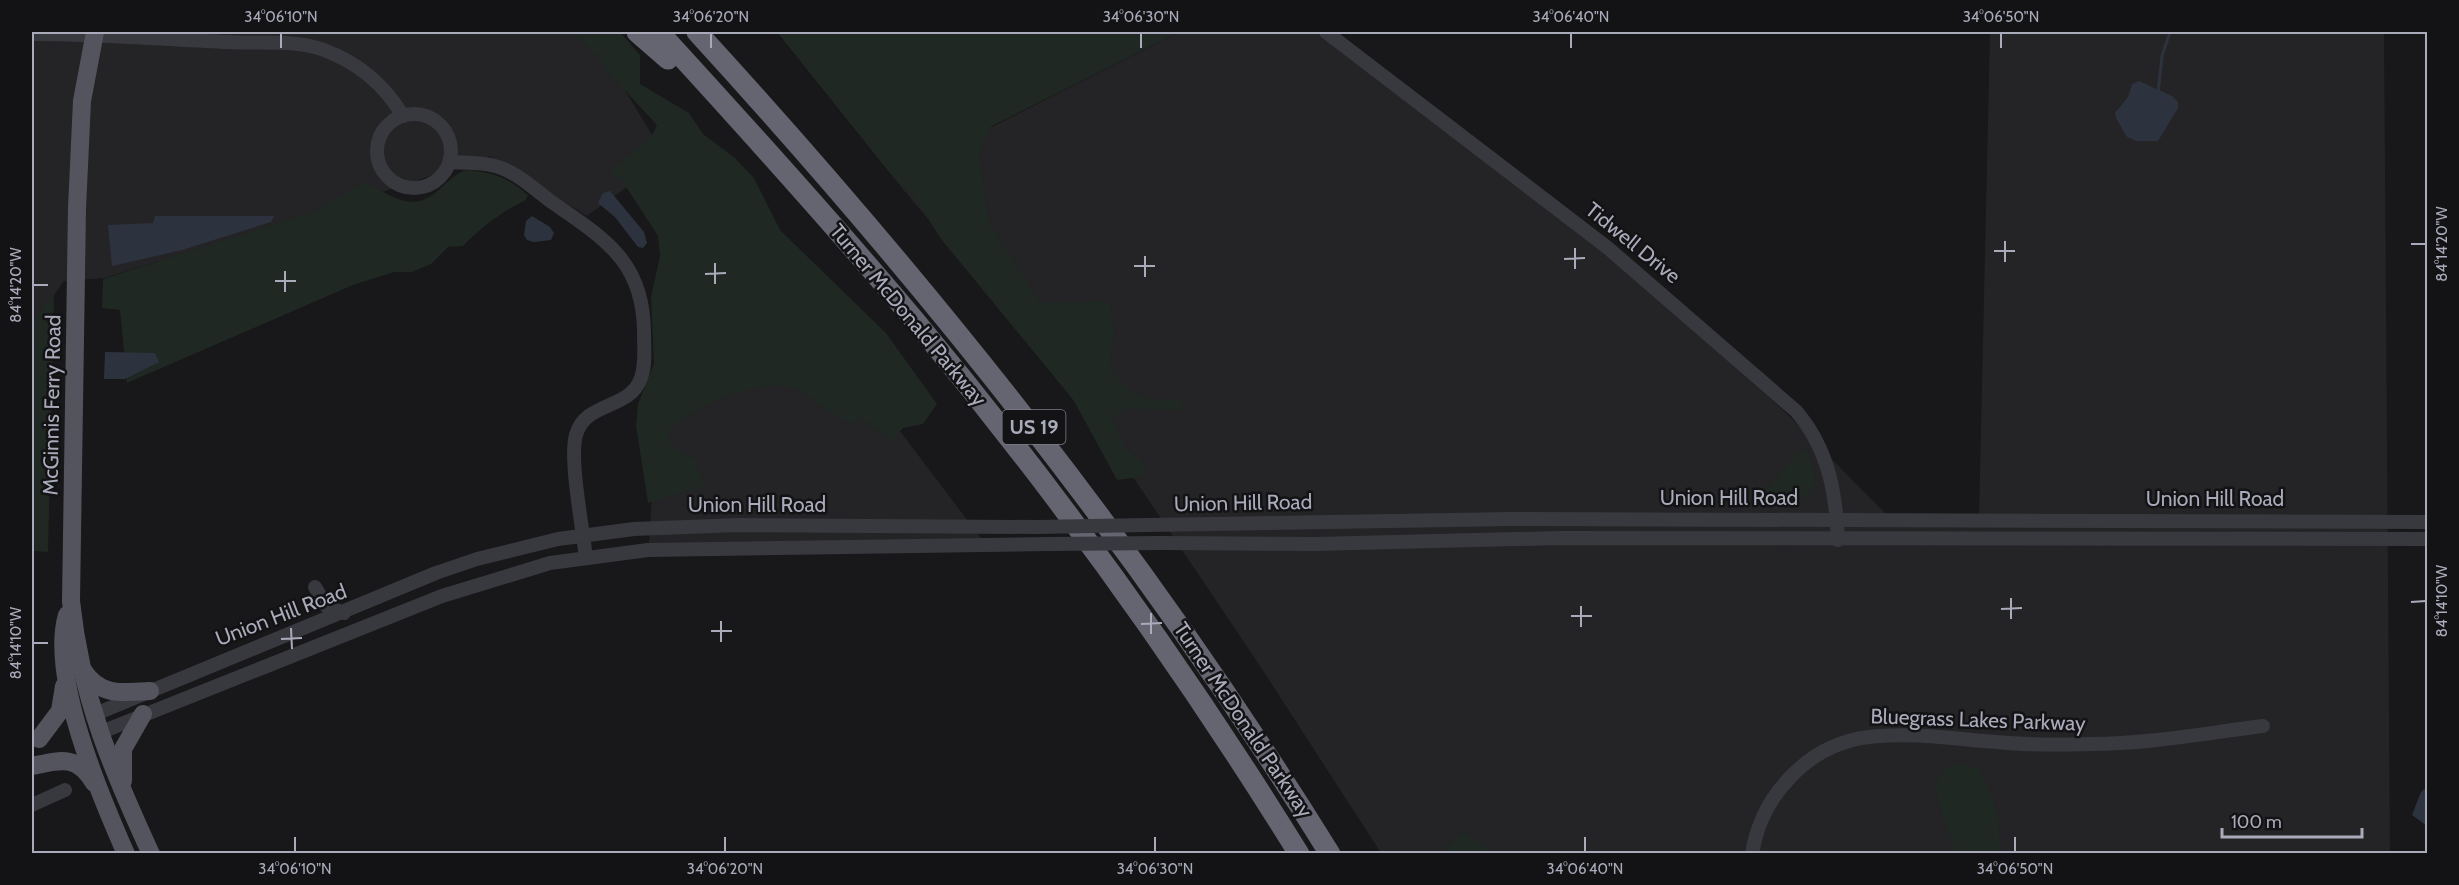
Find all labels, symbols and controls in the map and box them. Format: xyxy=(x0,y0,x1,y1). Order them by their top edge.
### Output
text: 34°06'10"N xyxy=(244,8,318,26)
text: 34°06'20"N xyxy=(673,8,749,26)
text: 34°06'30"N xyxy=(1103,8,1179,26)
text: 34°06'40"N xyxy=(1533,8,1609,26)
text: 34°06'50"N xyxy=(1963,8,2039,26)
street label: Tidwell Drive xyxy=(1581,197,1686,289)
text: 84°14'20"W xyxy=(2433,206,2451,282)
street label: Turner McDonald Parkway xyxy=(825,219,992,411)
text: 84°14'20"W xyxy=(7,247,25,323)
street label: McGinnis Ferry Road xyxy=(37,314,66,496)
road number: US 19 xyxy=(1002,410,1066,444)
street label: Union Hill Road xyxy=(1660,485,1798,510)
street label: Union Hill Road xyxy=(2146,486,2284,511)
street label: Union Hill Road xyxy=(1174,489,1312,516)
street label: Union Hill Road xyxy=(688,492,826,517)
text: 84°14'10"W xyxy=(2433,564,2451,637)
street label: Union Hill Road xyxy=(212,578,350,651)
text: 84°14'10"W xyxy=(7,606,25,679)
street label: Turner McDonald Parkway xyxy=(1169,617,1318,822)
street label: Bluegrass Lakes Parkway xyxy=(1870,703,2086,736)
scale bar xyxy=(2222,801,2362,839)
text: 100 m xyxy=(2231,811,2282,833)
text: 34°06'10"N xyxy=(258,860,332,878)
text: 34°06'20"N xyxy=(687,860,763,878)
text: 34°06'30"N xyxy=(1117,860,1193,878)
text: 34°06'40"N xyxy=(1547,860,1623,878)
text: 34°06'50"N xyxy=(1977,860,2053,878)

